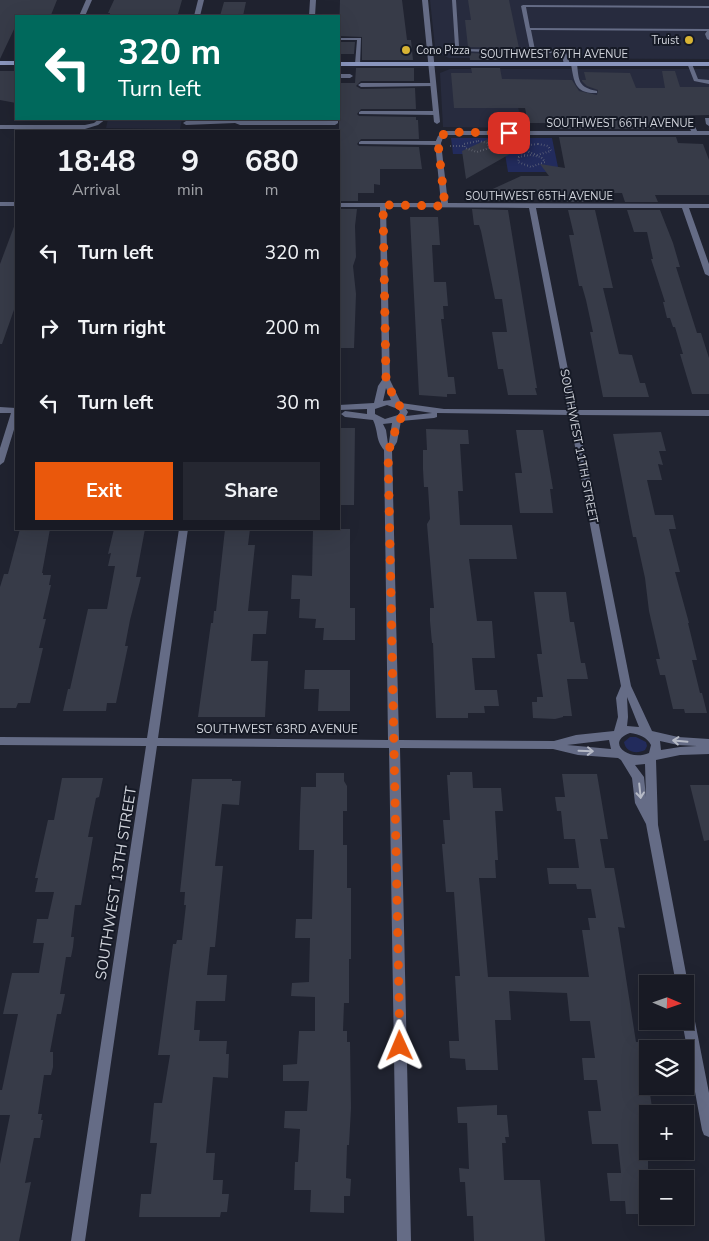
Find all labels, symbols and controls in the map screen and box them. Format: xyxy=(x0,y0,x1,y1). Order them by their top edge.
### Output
text: 320 m xyxy=(118,29,221,76)
place label: Truist xyxy=(651,33,679,48)
marker: Truist xyxy=(683,34,695,46)
icon: left xyxy=(35,35,100,100)
place label: Cono Pizza xyxy=(416,43,470,58)
marker: Cono Pizza xyxy=(400,44,412,56)
street label: SOUTHWEST 67TH AVENUE xyxy=(480,47,628,62)
text: Turn left xyxy=(118,74,201,104)
pin xyxy=(488,112,530,154)
street label: SOUTHWEST 66TH AVENUE xyxy=(546,116,694,131)
icon: arrive xyxy=(495,119,523,147)
text: 18:48 xyxy=(56,141,136,182)
text: 9 xyxy=(181,141,199,182)
text: 680 xyxy=(245,141,299,182)
text: Arrival xyxy=(72,179,120,201)
text: min xyxy=(177,179,203,201)
text: m xyxy=(265,179,279,201)
street label: SOUTHWEST 65TH AVENUE xyxy=(465,189,613,204)
icon: left xyxy=(35,239,63,267)
text: Turn left xyxy=(78,240,153,266)
text: 320 m xyxy=(265,240,320,266)
icon: right xyxy=(35,314,63,342)
text: Turn right xyxy=(78,315,165,341)
text: 200 m xyxy=(265,315,320,341)
street label: SOUTHWEST 11TH STREET xyxy=(556,368,602,525)
icon: left xyxy=(35,389,63,417)
text: Turn left xyxy=(78,390,153,416)
text: 30 m xyxy=(276,390,320,416)
button: Exit xyxy=(35,462,173,520)
button: Share xyxy=(183,462,320,520)
street label: SOUTHWEST 63RD AVENUE xyxy=(196,721,358,737)
one-way arrow xyxy=(672,736,688,745)
one-way arrow xyxy=(578,746,594,755)
one-way arrow xyxy=(635,782,645,798)
street label: SOUTHWEST 13TH STREET xyxy=(91,785,141,981)
north arrow xyxy=(639,975,694,1030)
map controls xyxy=(639,975,694,1225)
position arrow xyxy=(373,1019,425,1071)
button: layers xyxy=(639,1040,694,1095)
button: + xyxy=(639,1105,694,1160)
button: − xyxy=(639,1170,694,1225)

